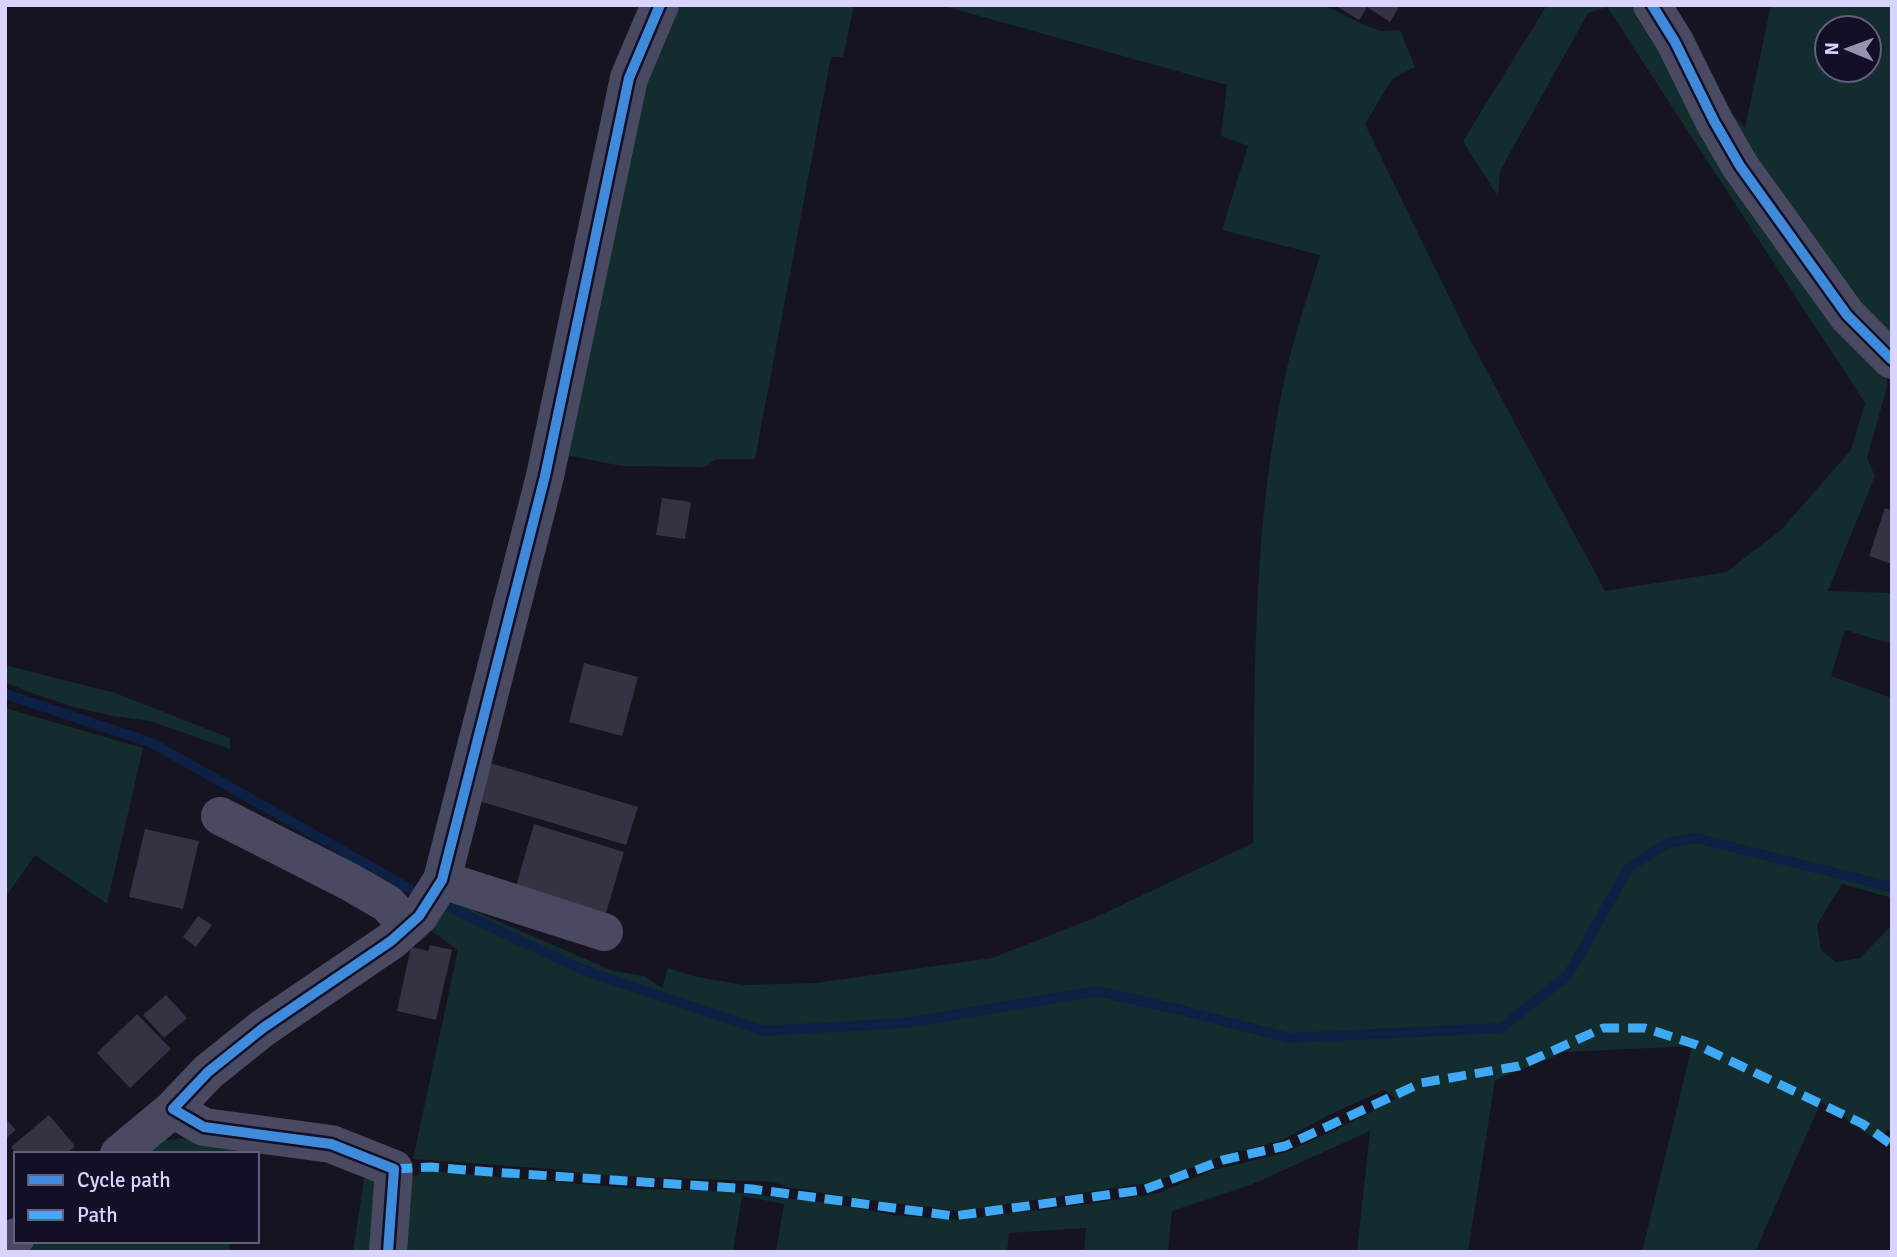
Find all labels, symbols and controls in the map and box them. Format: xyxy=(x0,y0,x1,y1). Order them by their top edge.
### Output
north arrow xyxy=(1813,14,1883,84)
text: N xyxy=(1820,42,1844,56)
legend xyxy=(14,1152,259,1243)
text: Cycle path xyxy=(77,1167,171,1193)
text: Path xyxy=(77,1202,118,1228)

